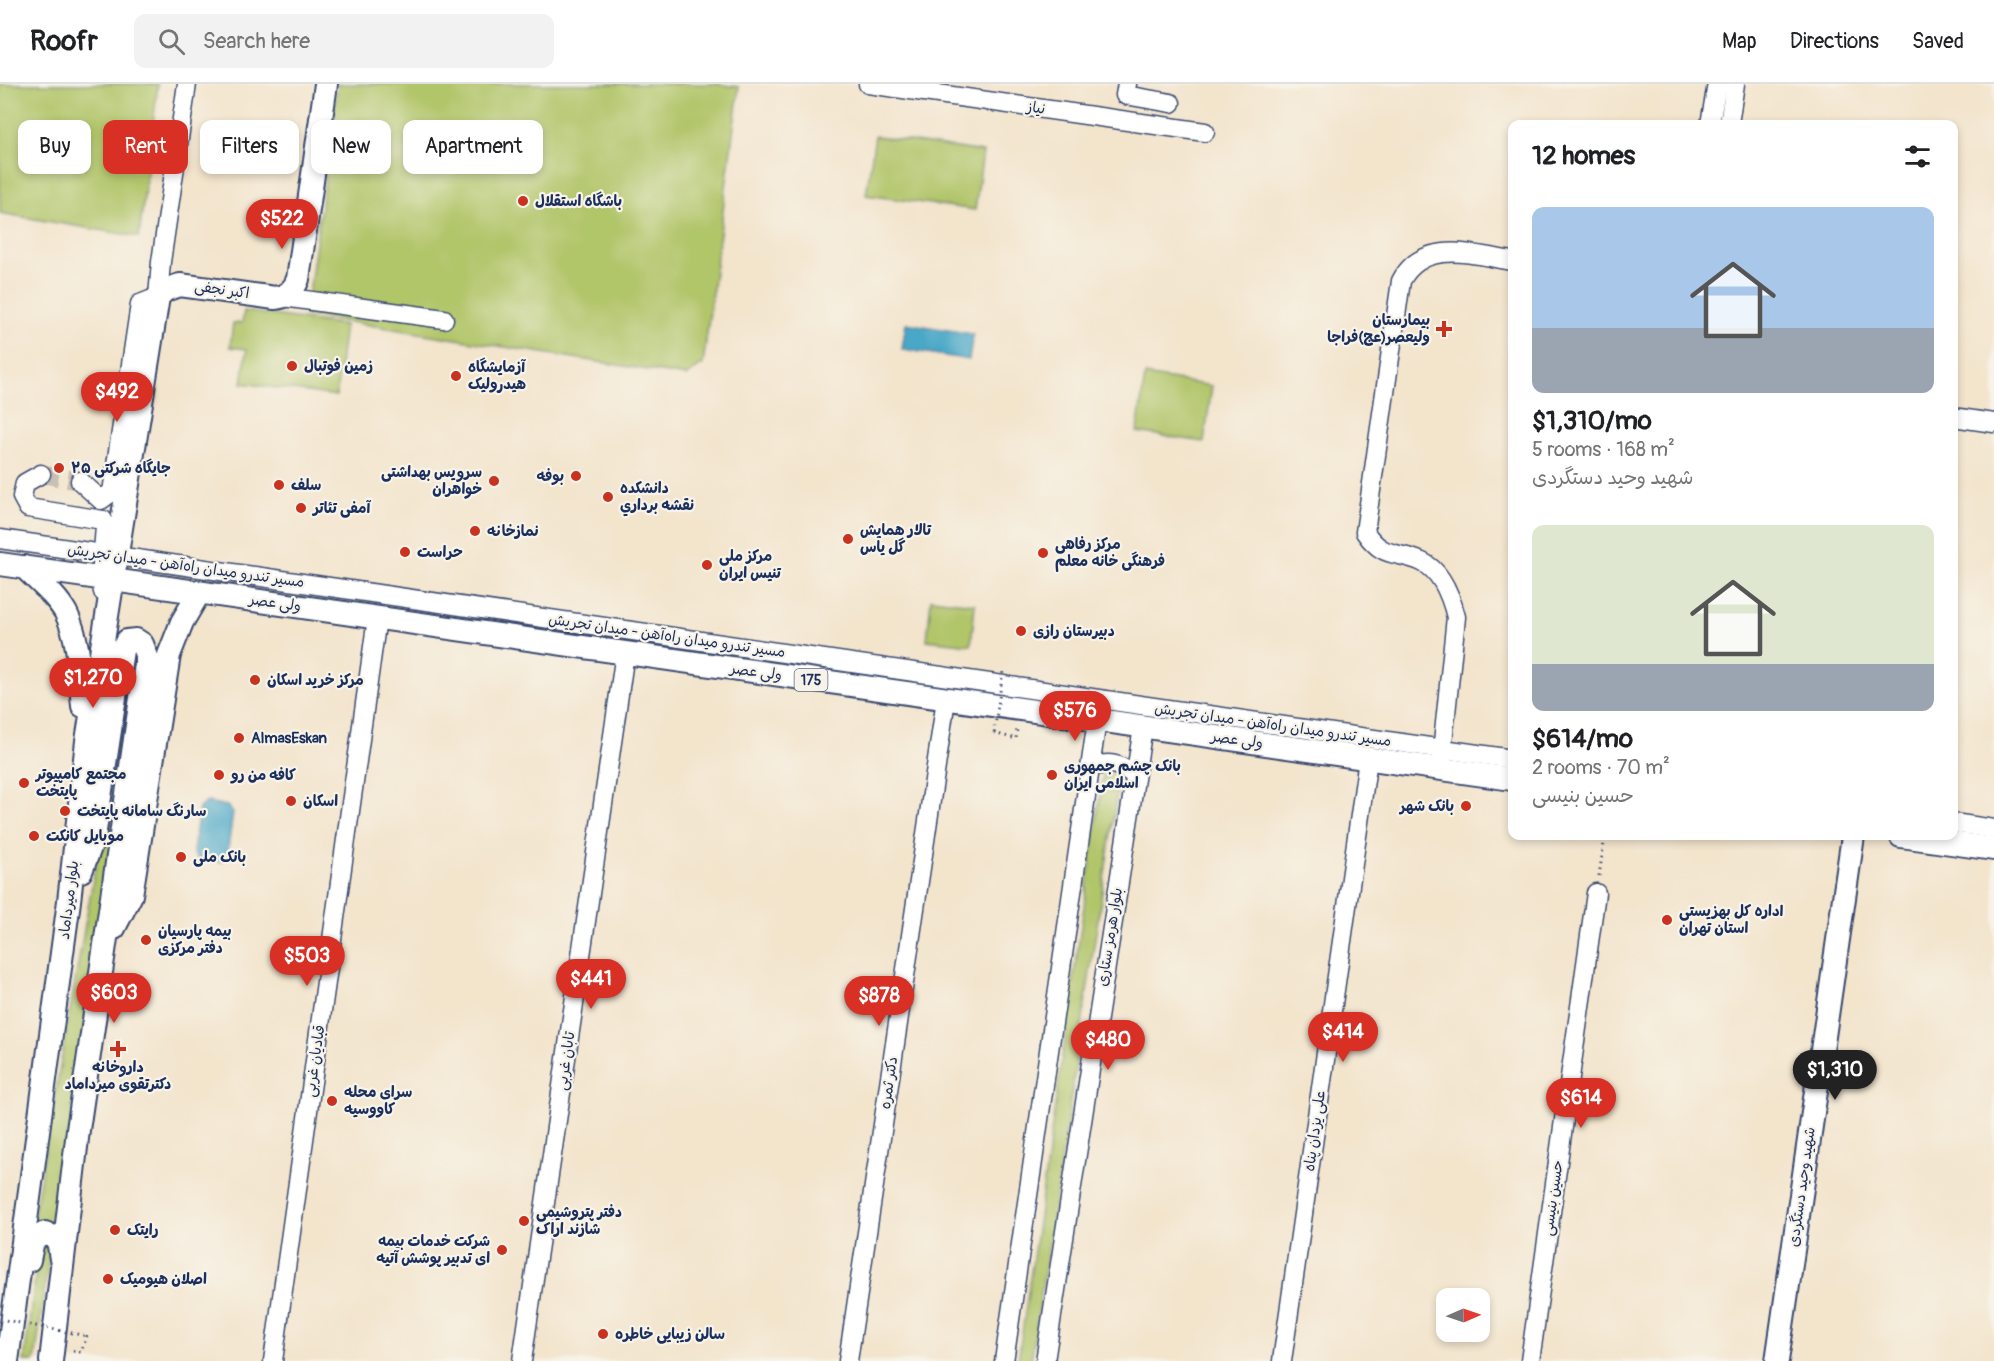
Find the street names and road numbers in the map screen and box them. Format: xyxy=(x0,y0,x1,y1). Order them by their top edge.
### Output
street label: نیاز xyxy=(1024,97,1047,119)
street label: اکبر نجفی xyxy=(193,277,251,303)
street label: مسیر تندرو میدان راه‌آهن - میدان تجریش xyxy=(66,540,306,592)
street label: ولی عصر xyxy=(246,590,302,616)
street label: مسیر تندرو میدان راه‌آهن - میدان تجریش xyxy=(547,610,787,662)
street label: ولی عصر xyxy=(727,659,783,685)
road number: 175 xyxy=(794,669,828,691)
street label: مسیر تندرو میدان راه‌آهن - میدان تجریش xyxy=(1153,699,1393,751)
street label: ولی عصر xyxy=(1208,727,1264,753)
street label: بلوار میرداماد xyxy=(55,859,83,941)
street label: بلوار هرمز ستاری xyxy=(1093,886,1127,988)
street label: قبادیان غربی xyxy=(301,1024,329,1098)
street label: تابان غربی xyxy=(552,1030,580,1092)
street label: دکتر ثمره xyxy=(876,1055,902,1111)
street label: علی یزدان پناه xyxy=(1300,1089,1330,1173)
street label: شهید وحید دستگردی xyxy=(1784,1126,1820,1248)
street label: حسین بنیسی xyxy=(1538,1159,1568,1237)

